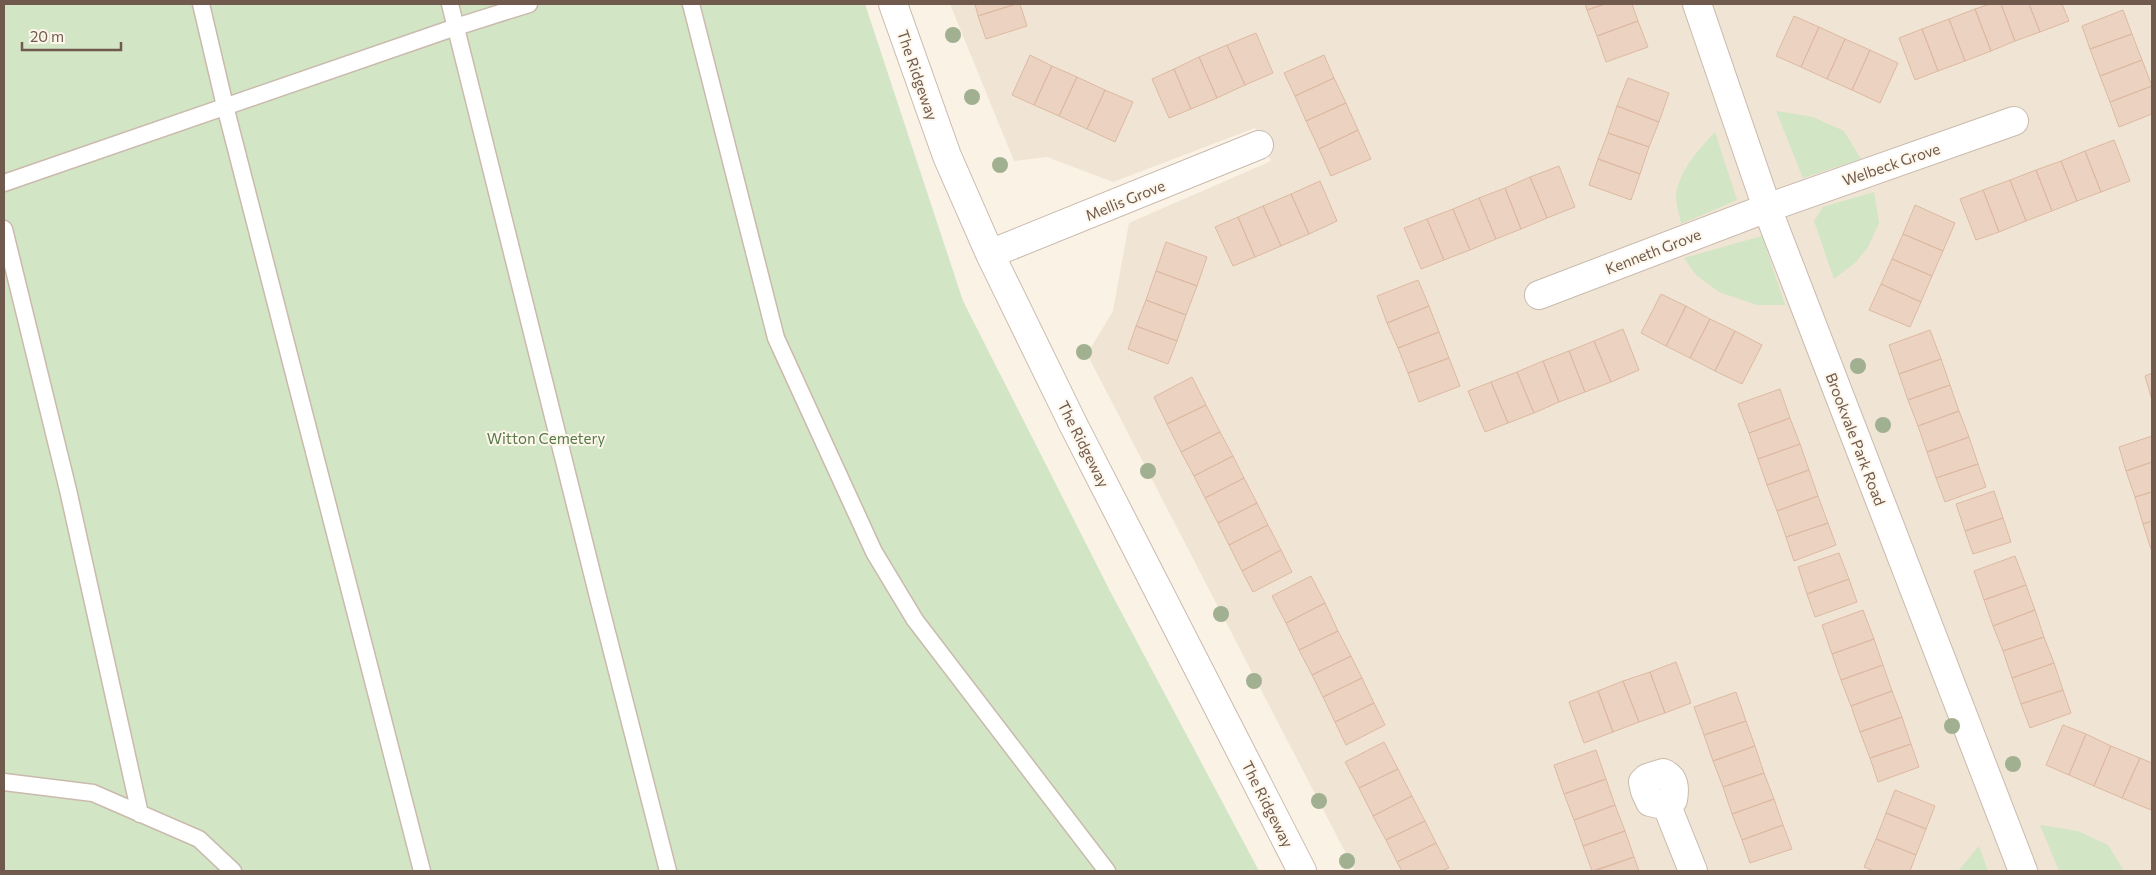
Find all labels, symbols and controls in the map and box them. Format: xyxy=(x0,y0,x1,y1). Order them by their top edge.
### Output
scale bar xyxy=(22,20,121,52)
text: 20 m xyxy=(30,27,64,45)
street label: The Ridgeway xyxy=(894,27,942,123)
street label: Welbeck Grove xyxy=(1840,139,1942,189)
street label: Mellis Grove xyxy=(1083,176,1167,224)
street label: Kenneth Grove xyxy=(1603,225,1703,277)
street label: Brookvale Park Road xyxy=(1822,370,1890,508)
street label: The Ridgeway xyxy=(1055,398,1114,490)
park label: Witton Cemetery xyxy=(487,429,606,447)
street label: The Ridgeway xyxy=(1239,758,1298,850)

